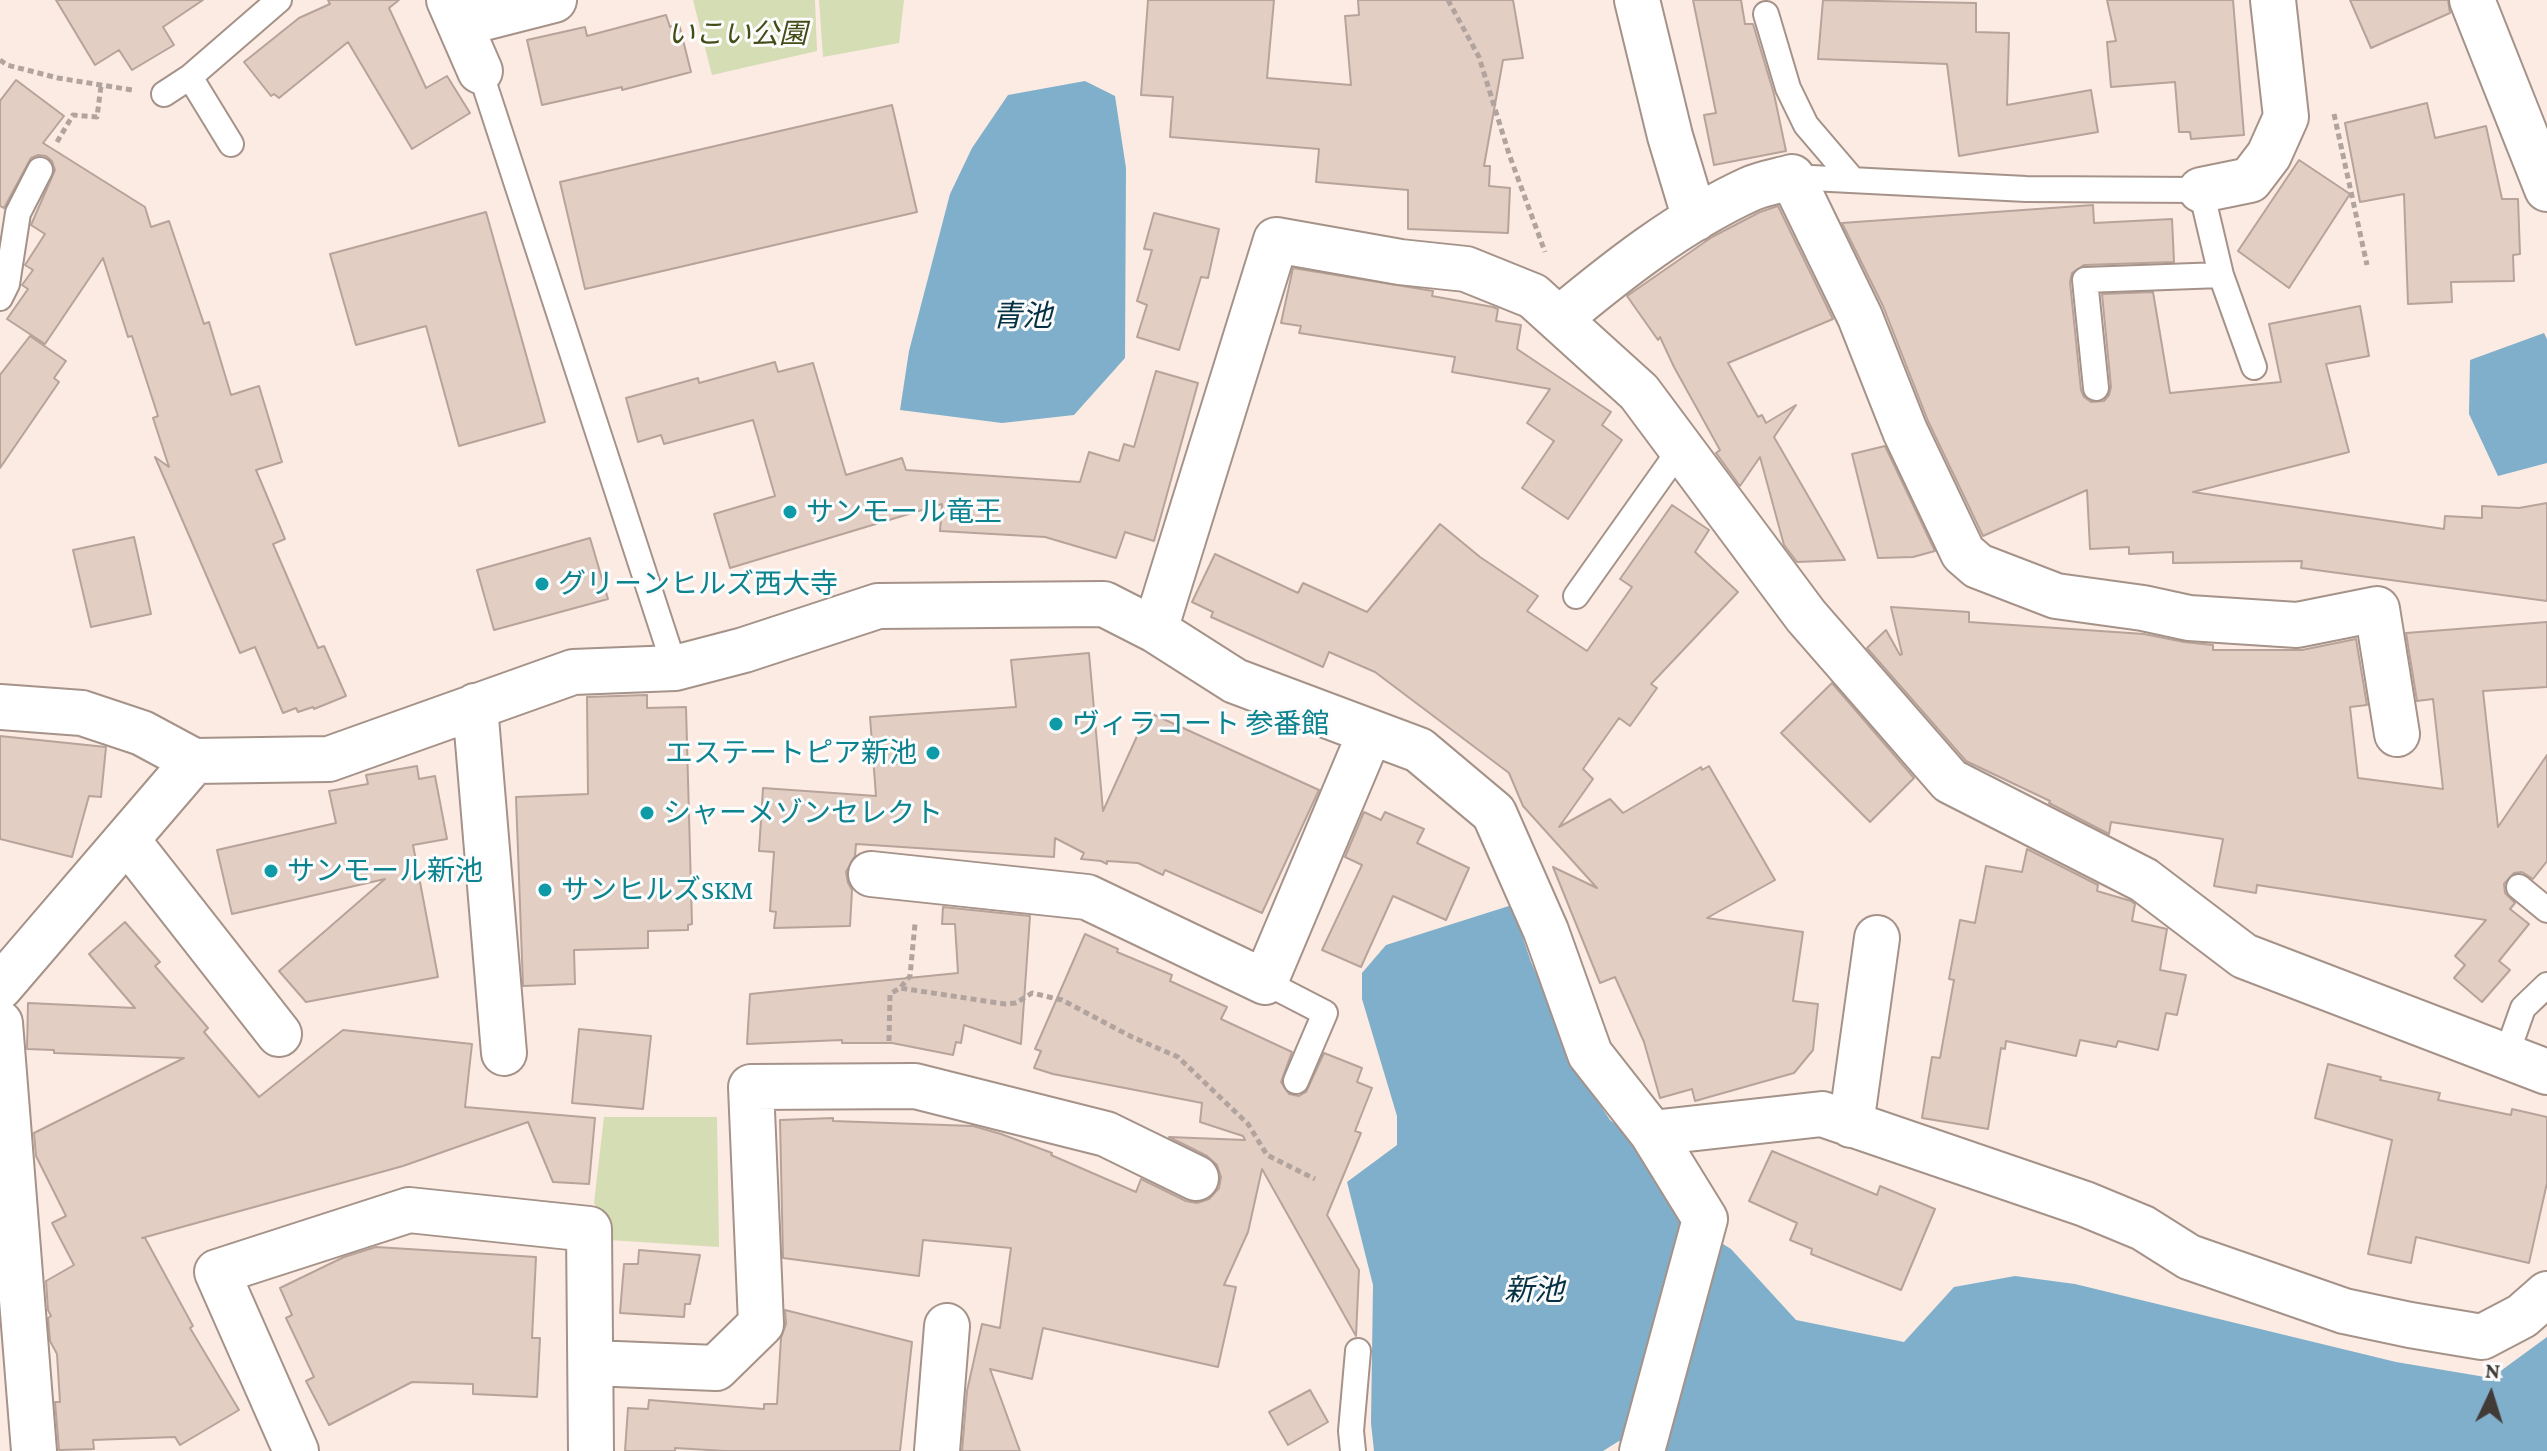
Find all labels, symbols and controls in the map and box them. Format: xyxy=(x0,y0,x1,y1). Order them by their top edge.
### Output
park label: いこい公園 xyxy=(667,17,807,51)
water label: 青池 xyxy=(992,299,1052,335)
place label: サンモール竜王 xyxy=(806,495,1002,529)
marker: サンモール竜王 xyxy=(781,503,799,521)
place label: グリーンヒルズ西大寺 xyxy=(558,567,838,601)
marker: グリーンヒルズ西大寺 xyxy=(533,575,551,593)
place label: ヴィラコート 参番館 xyxy=(1072,707,1329,741)
marker: ヴィラコート 参番館 xyxy=(1047,715,1065,733)
place label: エステートピア新池 xyxy=(665,736,917,770)
marker: エステートピア新池 xyxy=(924,744,942,762)
place label: シャーメゾンセレクト xyxy=(663,796,943,830)
marker: シャーメゾンセレクト xyxy=(638,804,656,822)
place label: サンモール新池 xyxy=(287,854,483,888)
marker: サンモール新池 xyxy=(262,862,280,880)
place label: サンヒルズSKM xyxy=(561,873,753,907)
marker: サンヒルズSKM xyxy=(536,881,554,899)
water label: 新池 xyxy=(1504,1273,1564,1309)
north arrow xyxy=(2451,1355,2531,1435)
text: N xyxy=(2484,1358,2501,1384)

